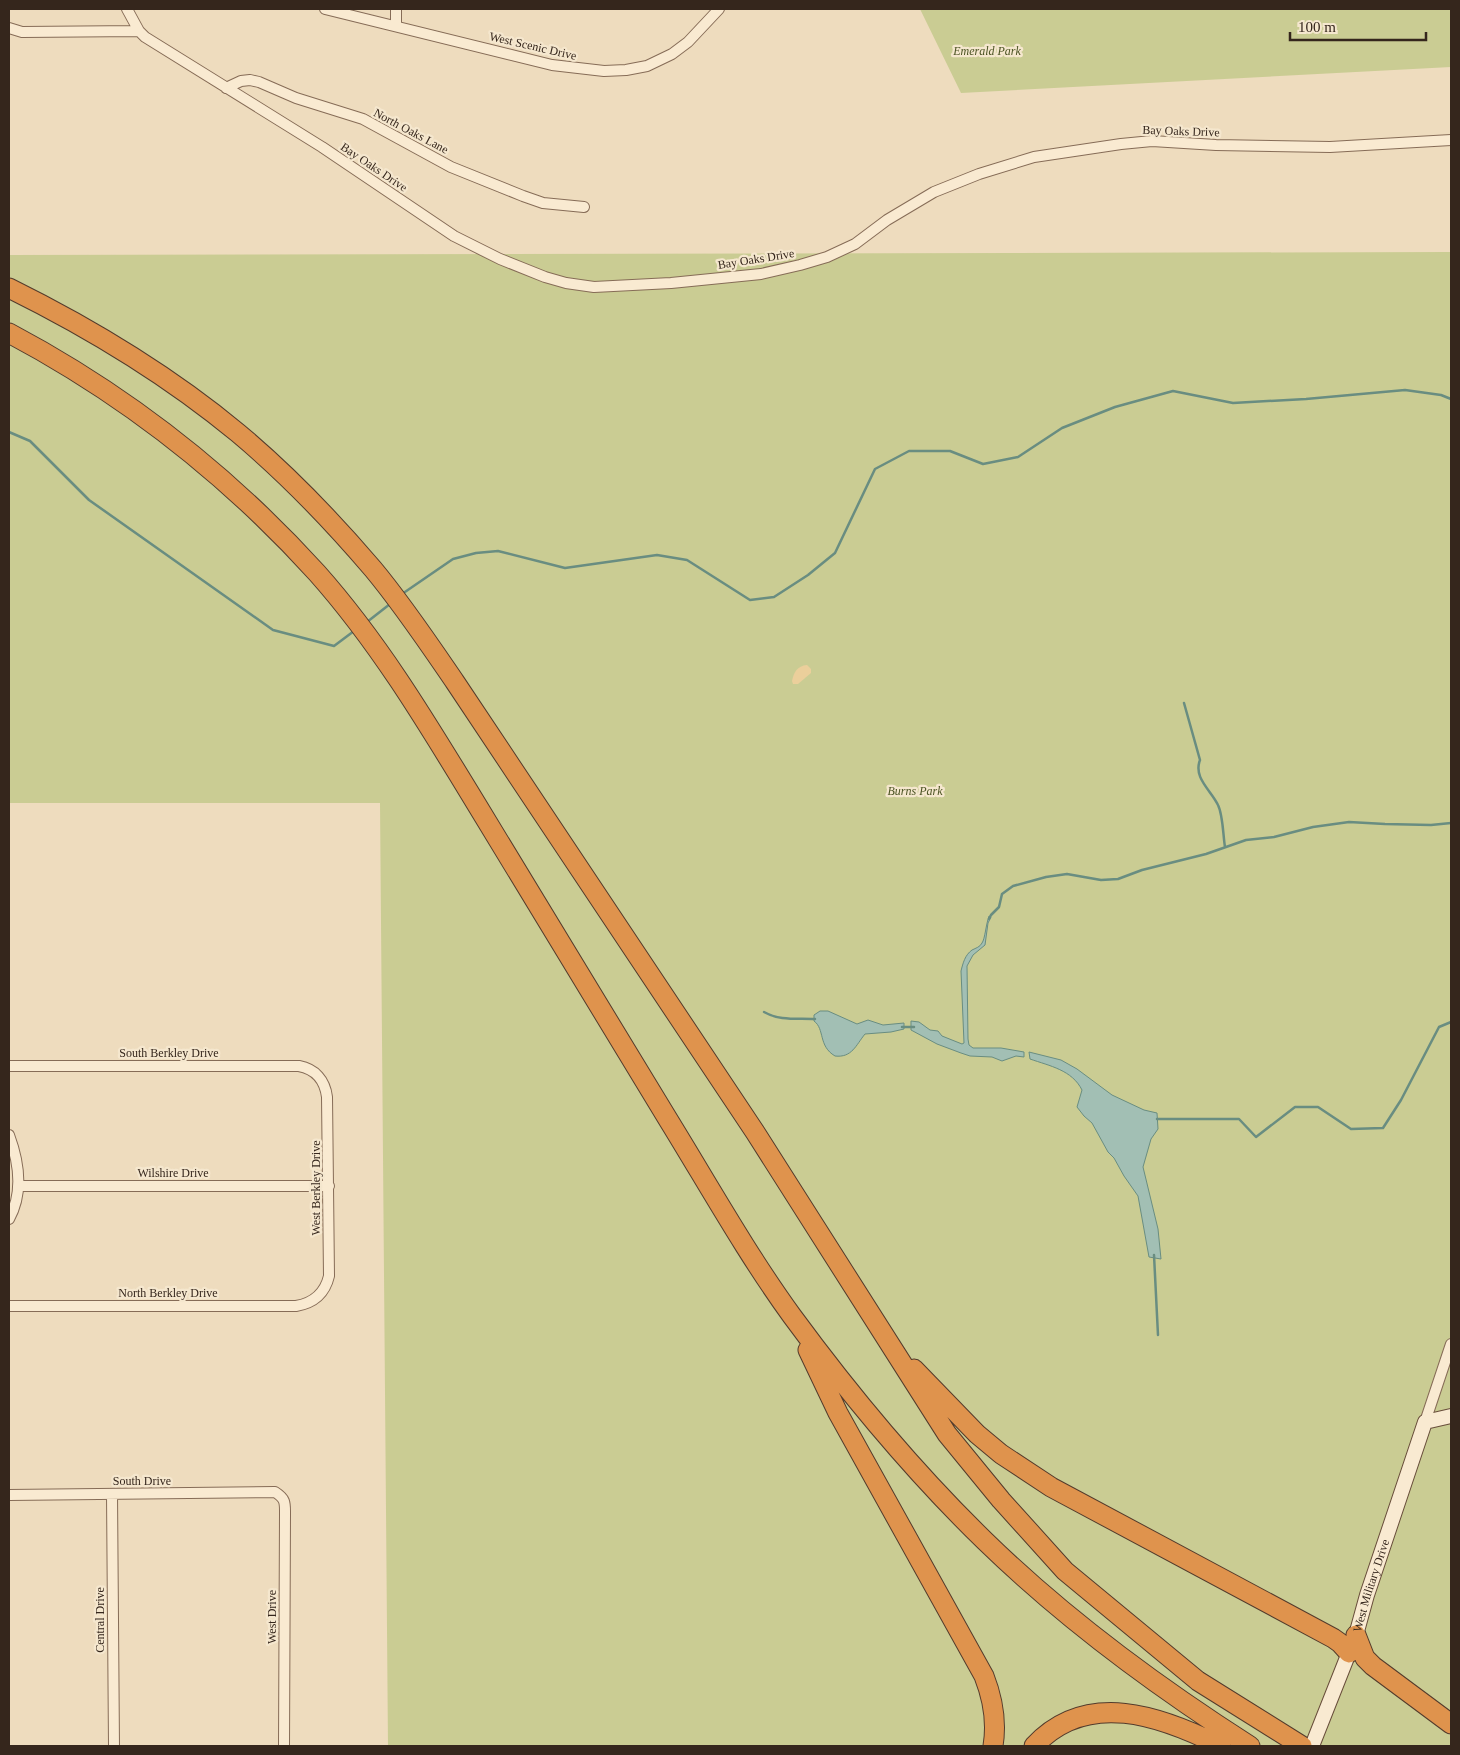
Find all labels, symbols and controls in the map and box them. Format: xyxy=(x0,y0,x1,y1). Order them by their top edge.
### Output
scale bar xyxy=(1290,10,1426,42)
text: 100 m xyxy=(1298,19,1336,35)
street label: West Scenic Drive xyxy=(488,29,578,63)
park label: Emerald Park xyxy=(952,44,1021,58)
street label: North Oaks Lane xyxy=(371,105,451,157)
street label: Bay Oaks Drive xyxy=(1142,123,1220,139)
street label: Bay Oaks Drive xyxy=(338,140,410,194)
street label: Bay Oaks Drive xyxy=(717,246,795,272)
park label: Burns Park xyxy=(888,784,943,798)
street label: South Berkley Drive xyxy=(119,1046,219,1060)
street label: West Berkley Drive xyxy=(309,1140,323,1236)
street label: Wilshire Drive xyxy=(137,1166,209,1180)
street label: North Berkley Drive xyxy=(118,1286,218,1300)
street label: South Drive xyxy=(113,1474,171,1488)
street label: West Military Drive xyxy=(1350,1537,1392,1634)
street label: Central Drive xyxy=(93,1587,107,1653)
street label: West Drive xyxy=(265,1590,279,1644)

